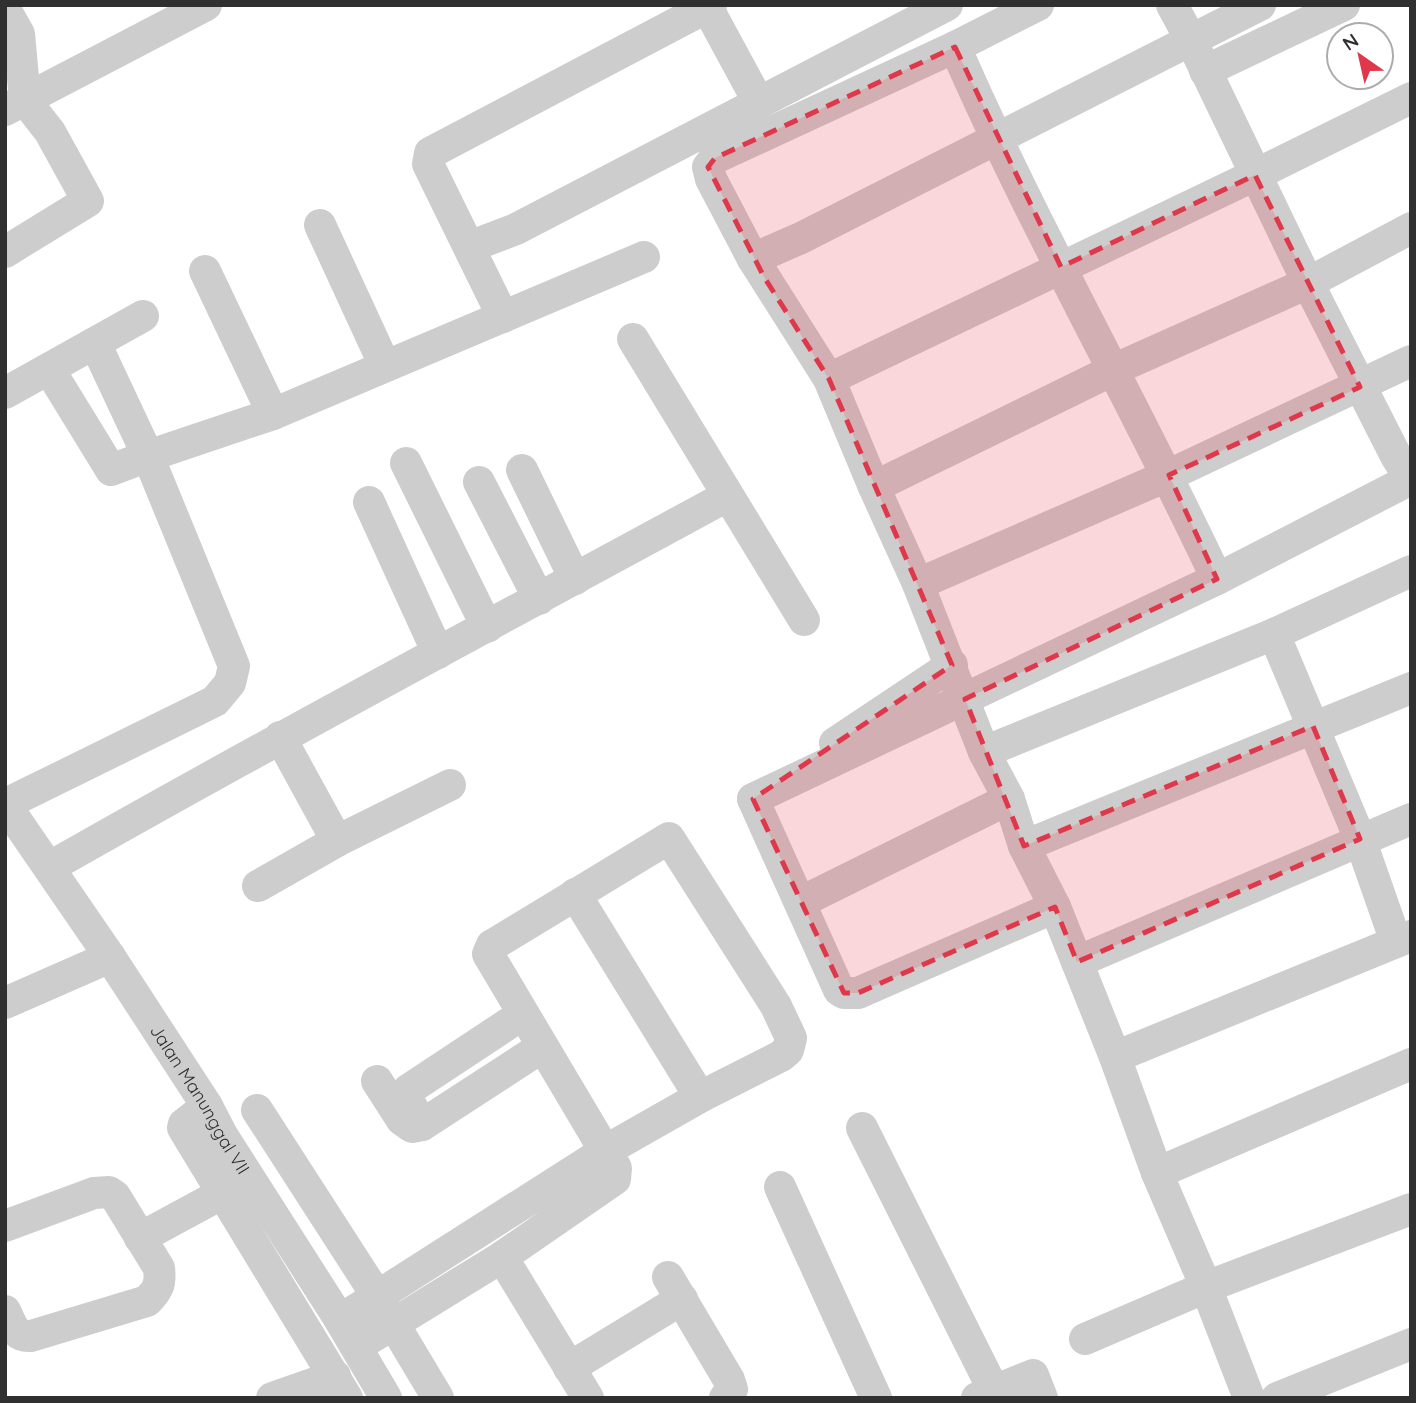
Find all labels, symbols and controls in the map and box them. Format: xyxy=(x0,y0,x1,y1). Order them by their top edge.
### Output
north arrow xyxy=(1325,21,1395,91)
text: N xyxy=(1338,28,1363,56)
street label: Jalan Manunggal VII xyxy=(145,1020,255,1178)

